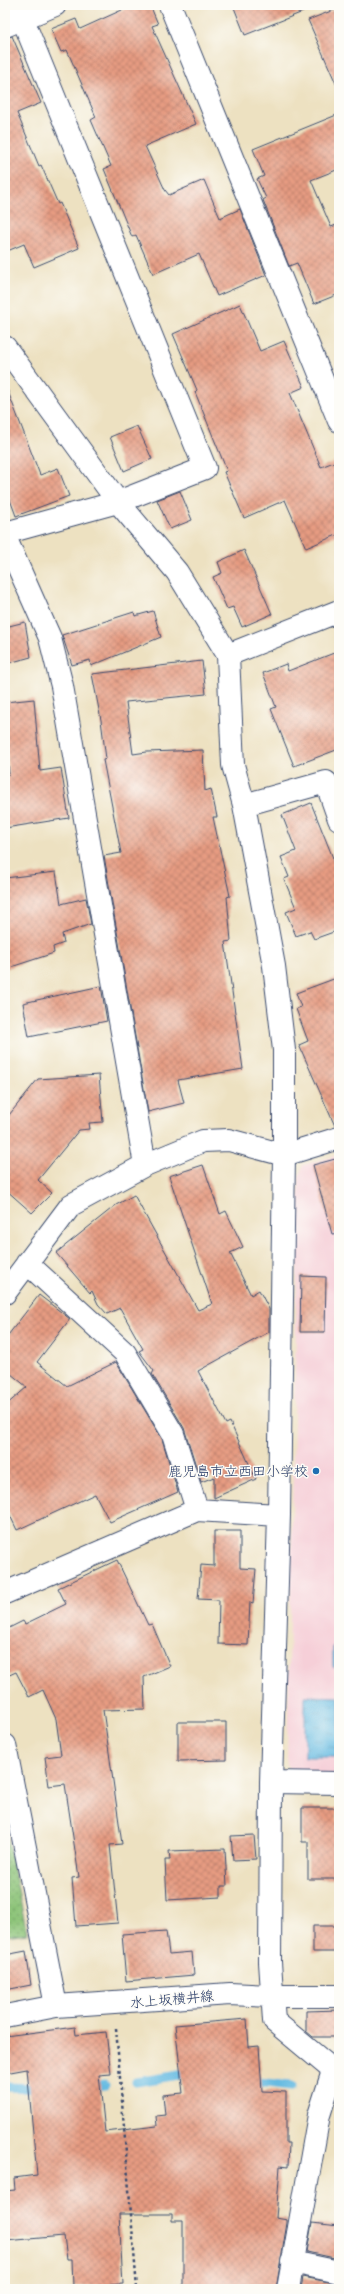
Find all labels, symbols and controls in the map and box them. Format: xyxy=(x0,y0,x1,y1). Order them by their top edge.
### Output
place label: 鹿児島市立西田小学校 xyxy=(168,1465,308,1482)
marker: 鹿児島市立西田小学校 xyxy=(311,1466,321,1476)
street label: 水上坂横井線 xyxy=(130,1989,215,2014)

